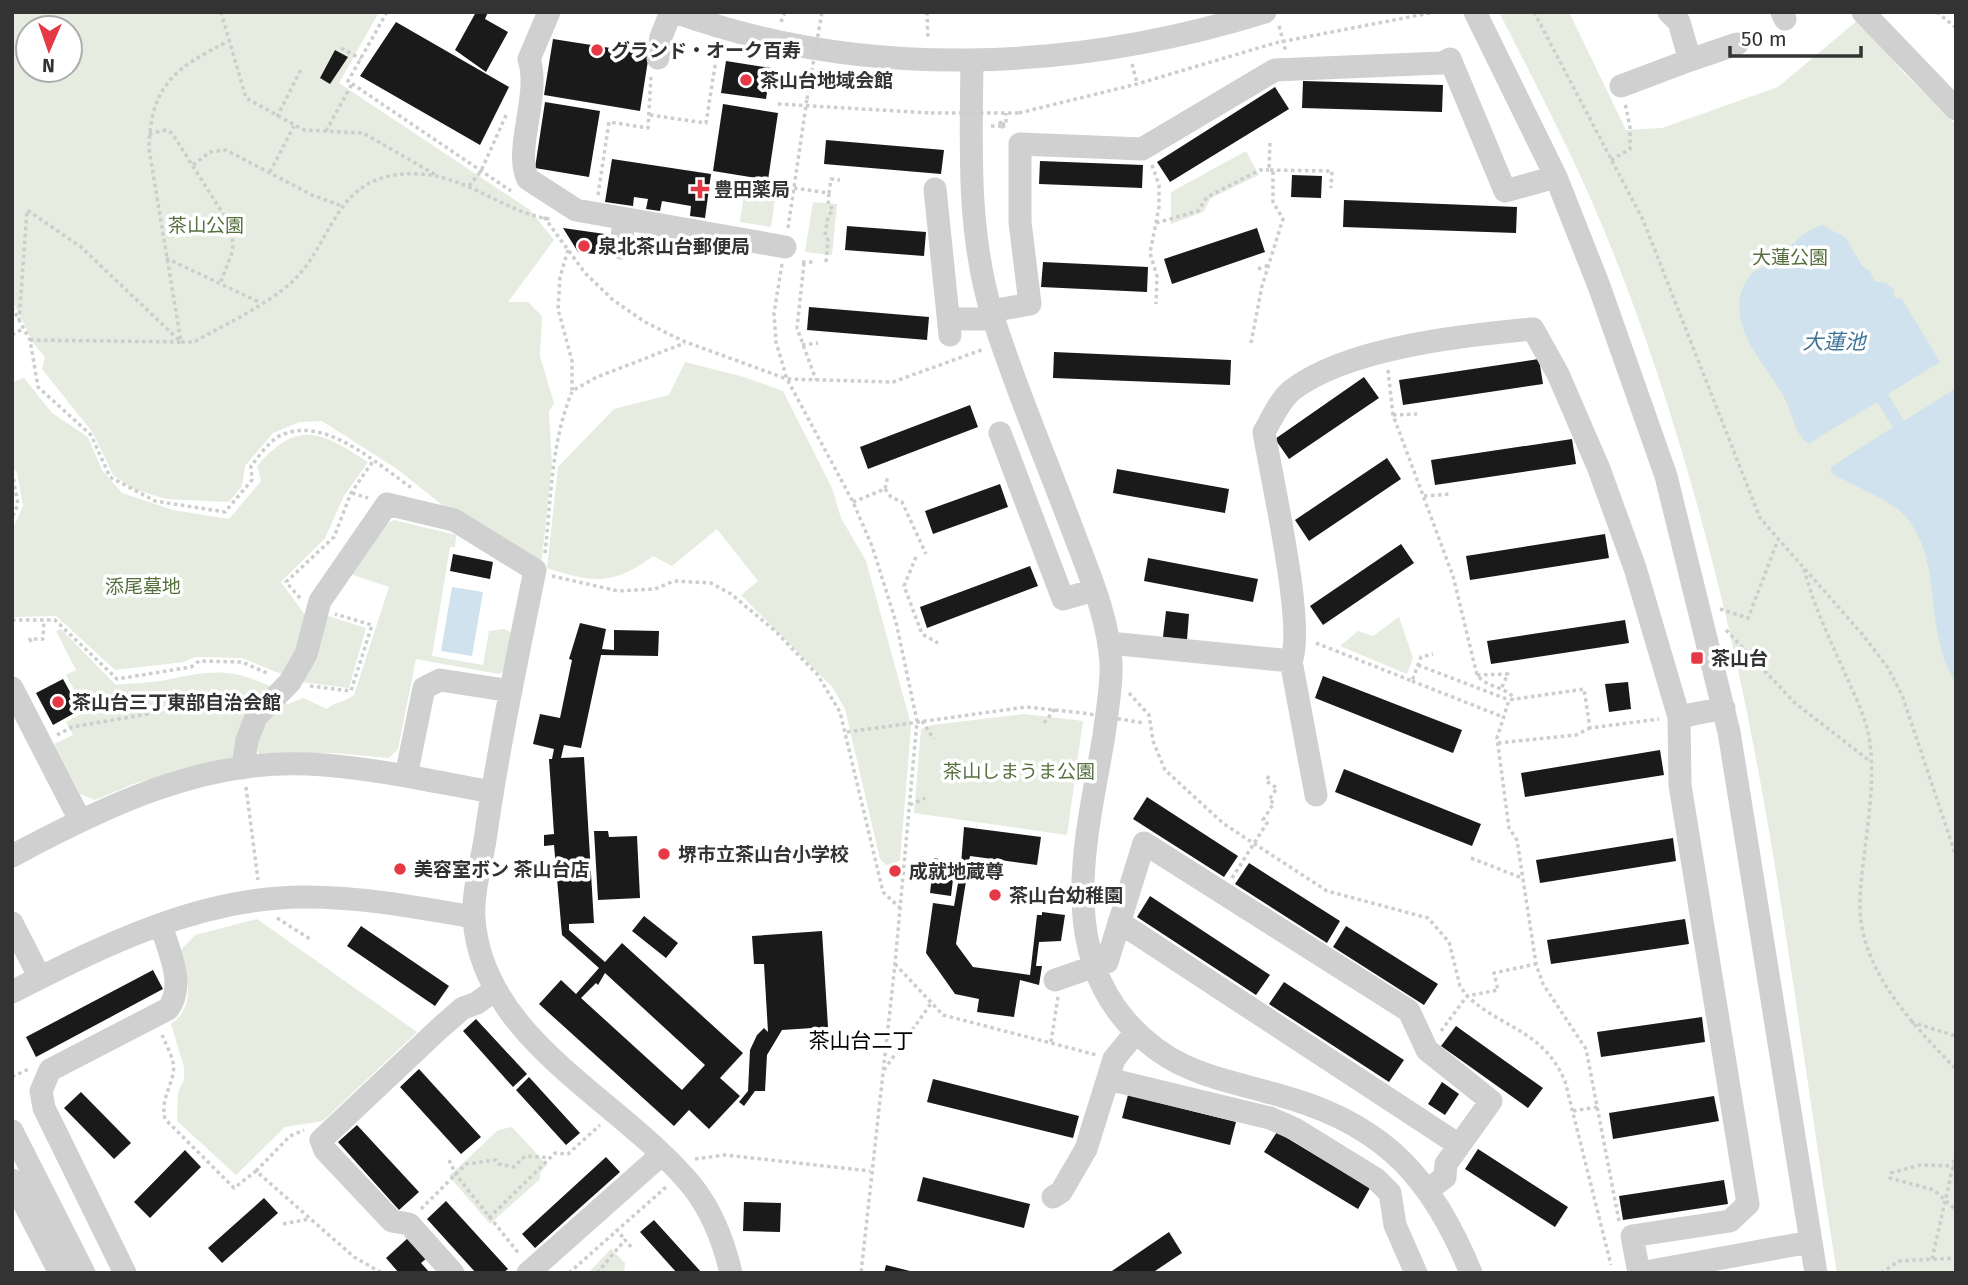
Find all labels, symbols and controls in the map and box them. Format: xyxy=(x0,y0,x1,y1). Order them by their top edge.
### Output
north arrow xyxy=(14,14,84,84)
scale bar xyxy=(1730,14,1861,58)
text: 50 m xyxy=(1741,26,1787,52)
place label: グランド・オーク百寿 xyxy=(611,39,801,62)
marker: グランド・オーク百寿 xyxy=(589,42,605,58)
text: N xyxy=(42,54,55,77)
place label: 茶山台地域会館 xyxy=(760,69,893,92)
marker: 茶山台地域会館 xyxy=(738,72,754,88)
place label: 豊田薬局 xyxy=(714,178,790,201)
marker: 豊田薬局 xyxy=(692,181,708,197)
park label: 茶山公園 xyxy=(168,214,244,237)
place label: 泉北茶山台郵便局 xyxy=(598,235,750,258)
marker: 泉北茶山台郵便局 xyxy=(576,238,592,254)
park label: 大蓮公園 xyxy=(1752,246,1828,269)
water label: 大蓮池 xyxy=(1803,329,1867,355)
park label: 添尾墓地 xyxy=(105,575,181,598)
place label: 茶山台 xyxy=(1711,647,1768,670)
marker: 茶山台 xyxy=(1689,650,1705,666)
place label: 茶山台三丁東部自治会館 xyxy=(72,691,281,714)
marker: 茶山台三丁東部自治会館 xyxy=(50,694,66,710)
park label: 茶山しまうま公園 xyxy=(943,760,1095,783)
place label: 堺市立茶山台小学校 xyxy=(678,843,849,866)
marker: 堺市立茶山台小学校 xyxy=(656,846,672,862)
place label: 美容室ボン 茶山台店 xyxy=(414,858,590,881)
place label: 成就地蔵尊 xyxy=(909,860,1004,883)
marker: 美容室ボン 茶山台店 xyxy=(392,861,408,877)
marker: 成就地蔵尊 xyxy=(887,863,903,879)
place label: 茶山台幼稚園 xyxy=(1009,884,1123,907)
marker: 茶山台幼稚園 xyxy=(987,887,1003,903)
district label: 茶山台二丁 xyxy=(809,1028,914,1054)

